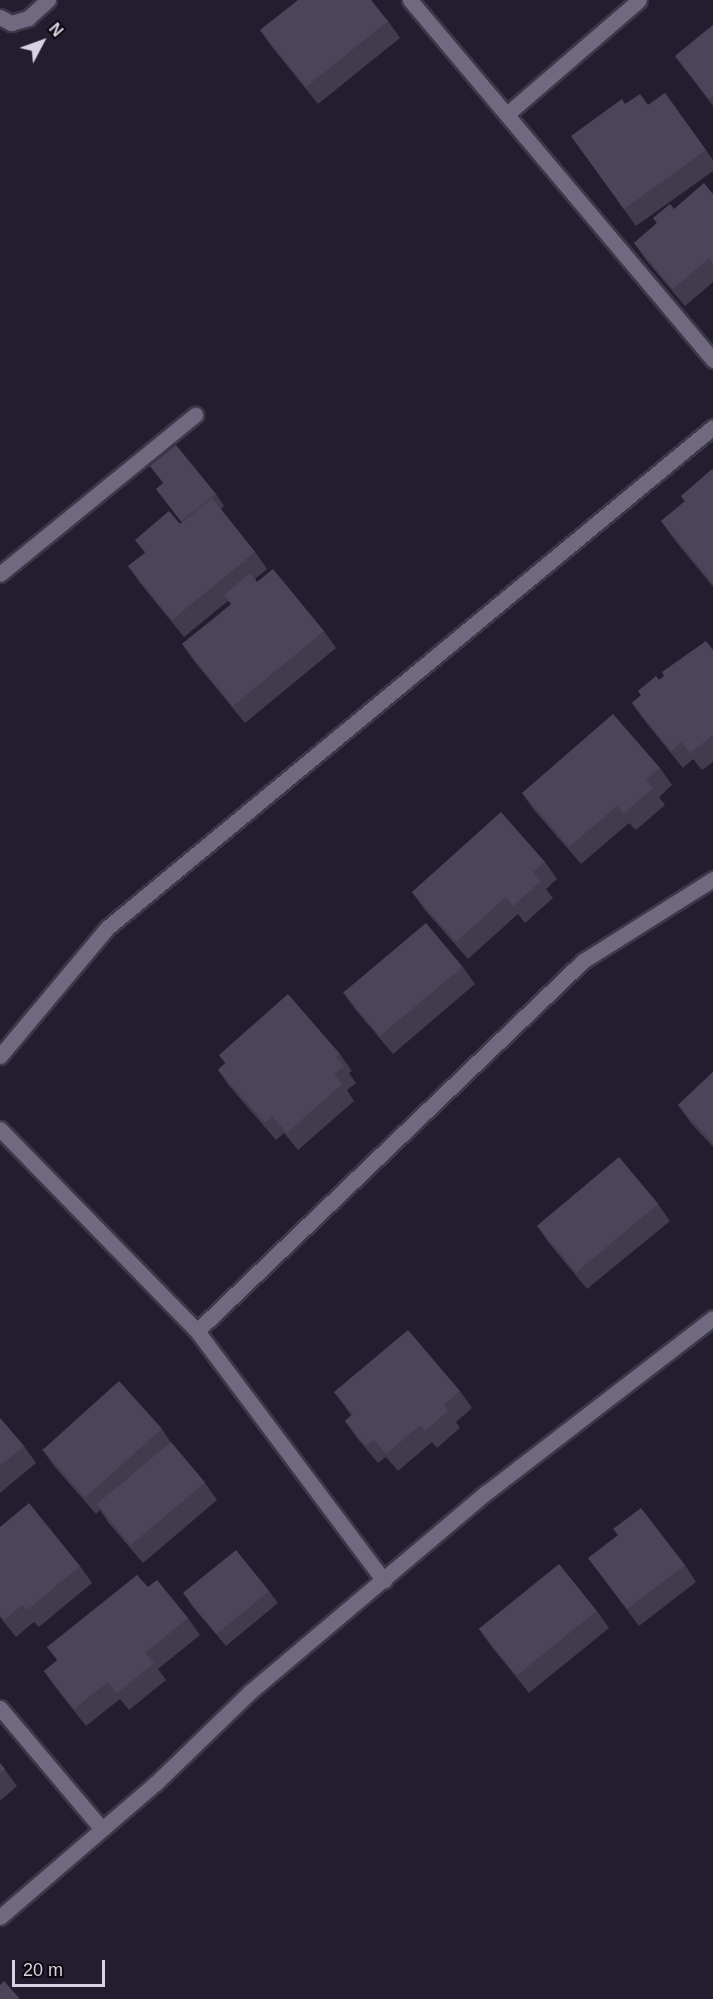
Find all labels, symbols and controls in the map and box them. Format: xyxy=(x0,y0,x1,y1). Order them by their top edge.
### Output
north arrow xyxy=(12,12,72,72)
text: N xyxy=(46,20,66,40)
scale bar xyxy=(15,1948,108,1986)
text: 20 m xyxy=(23,1960,63,1980)

